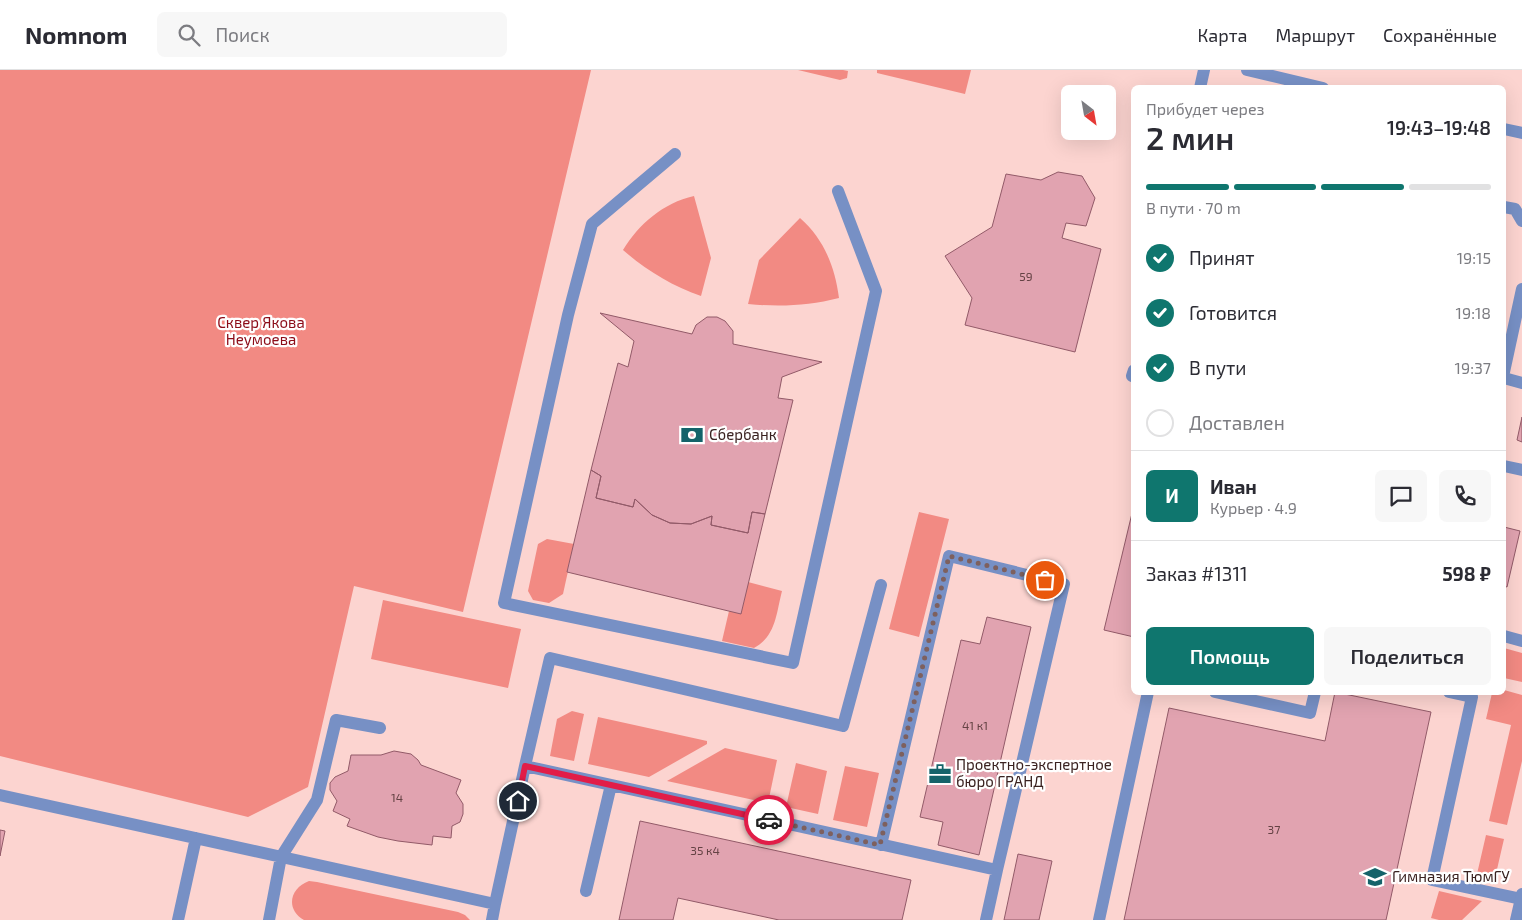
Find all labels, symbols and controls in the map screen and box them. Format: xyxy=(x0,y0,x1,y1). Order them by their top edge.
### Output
search box xyxy=(157,12,507,57)
text: Nomnom xyxy=(25,20,127,49)
icon: search xyxy=(175,21,203,49)
text: Поиск xyxy=(215,23,270,46)
text: Карта xyxy=(1197,24,1247,46)
text: Маршрут xyxy=(1275,24,1355,46)
text: Сохранённые xyxy=(1383,24,1497,46)
north arrow xyxy=(1061,85,1116,140)
map controls xyxy=(1061,85,1116,140)
text: Прибудет через xyxy=(1146,99,1264,118)
text: 19:43–19:48 xyxy=(1387,116,1491,139)
text: 2 мин xyxy=(1146,118,1234,156)
text: В пути · 70 m xyxy=(1146,198,1241,217)
icon: check xyxy=(1146,244,1174,272)
text: Принят xyxy=(1189,246,1255,269)
text: 19:15 xyxy=(1457,248,1491,267)
house number: 59 xyxy=(1019,269,1033,283)
icon: check xyxy=(1146,299,1174,327)
text: Готовится xyxy=(1189,301,1277,324)
text: 19:18 xyxy=(1456,303,1491,322)
park label: Сквер Якова Неумоева xyxy=(217,313,305,349)
icon: check xyxy=(1146,354,1174,382)
text: В пути xyxy=(1189,356,1247,379)
text: 19:37 xyxy=(1455,358,1491,377)
text: Доставлен xyxy=(1189,411,1285,434)
bank icon: Сбербанк xyxy=(679,422,705,448)
place label: Сбербанк xyxy=(709,425,777,443)
button: chat xyxy=(1375,470,1427,522)
button: phone xyxy=(1439,470,1491,522)
text: Иван xyxy=(1210,475,1257,498)
text: И xyxy=(1165,484,1179,507)
text: Курьер · 4.9 xyxy=(1210,498,1297,517)
pin xyxy=(1024,559,1066,601)
text: Заказ #1311 xyxy=(1146,562,1248,585)
text: 598 ₽ xyxy=(1442,562,1491,585)
icon: bag xyxy=(1031,566,1059,594)
button: Помощь xyxy=(1146,627,1314,685)
button: Поделиться xyxy=(1324,627,1491,685)
house number: 41 к1 xyxy=(962,718,988,732)
place label: Проектно-экспертное бюро ГРАНД xyxy=(956,755,1112,790)
office icon: Проектно-экспертное бюро ГРАНД xyxy=(927,761,953,787)
pin xyxy=(497,780,539,822)
icon: home xyxy=(504,787,532,815)
house number: 14 xyxy=(391,790,403,804)
courier xyxy=(744,795,794,845)
icon: car xyxy=(755,806,783,834)
house number: 37 xyxy=(1268,822,1280,836)
house number: 35 к4 xyxy=(690,843,720,857)
school or university icon: Гимназия ТюмГУ xyxy=(1362,864,1388,890)
place label: Гимназия ТюмГУ xyxy=(1392,867,1510,885)

